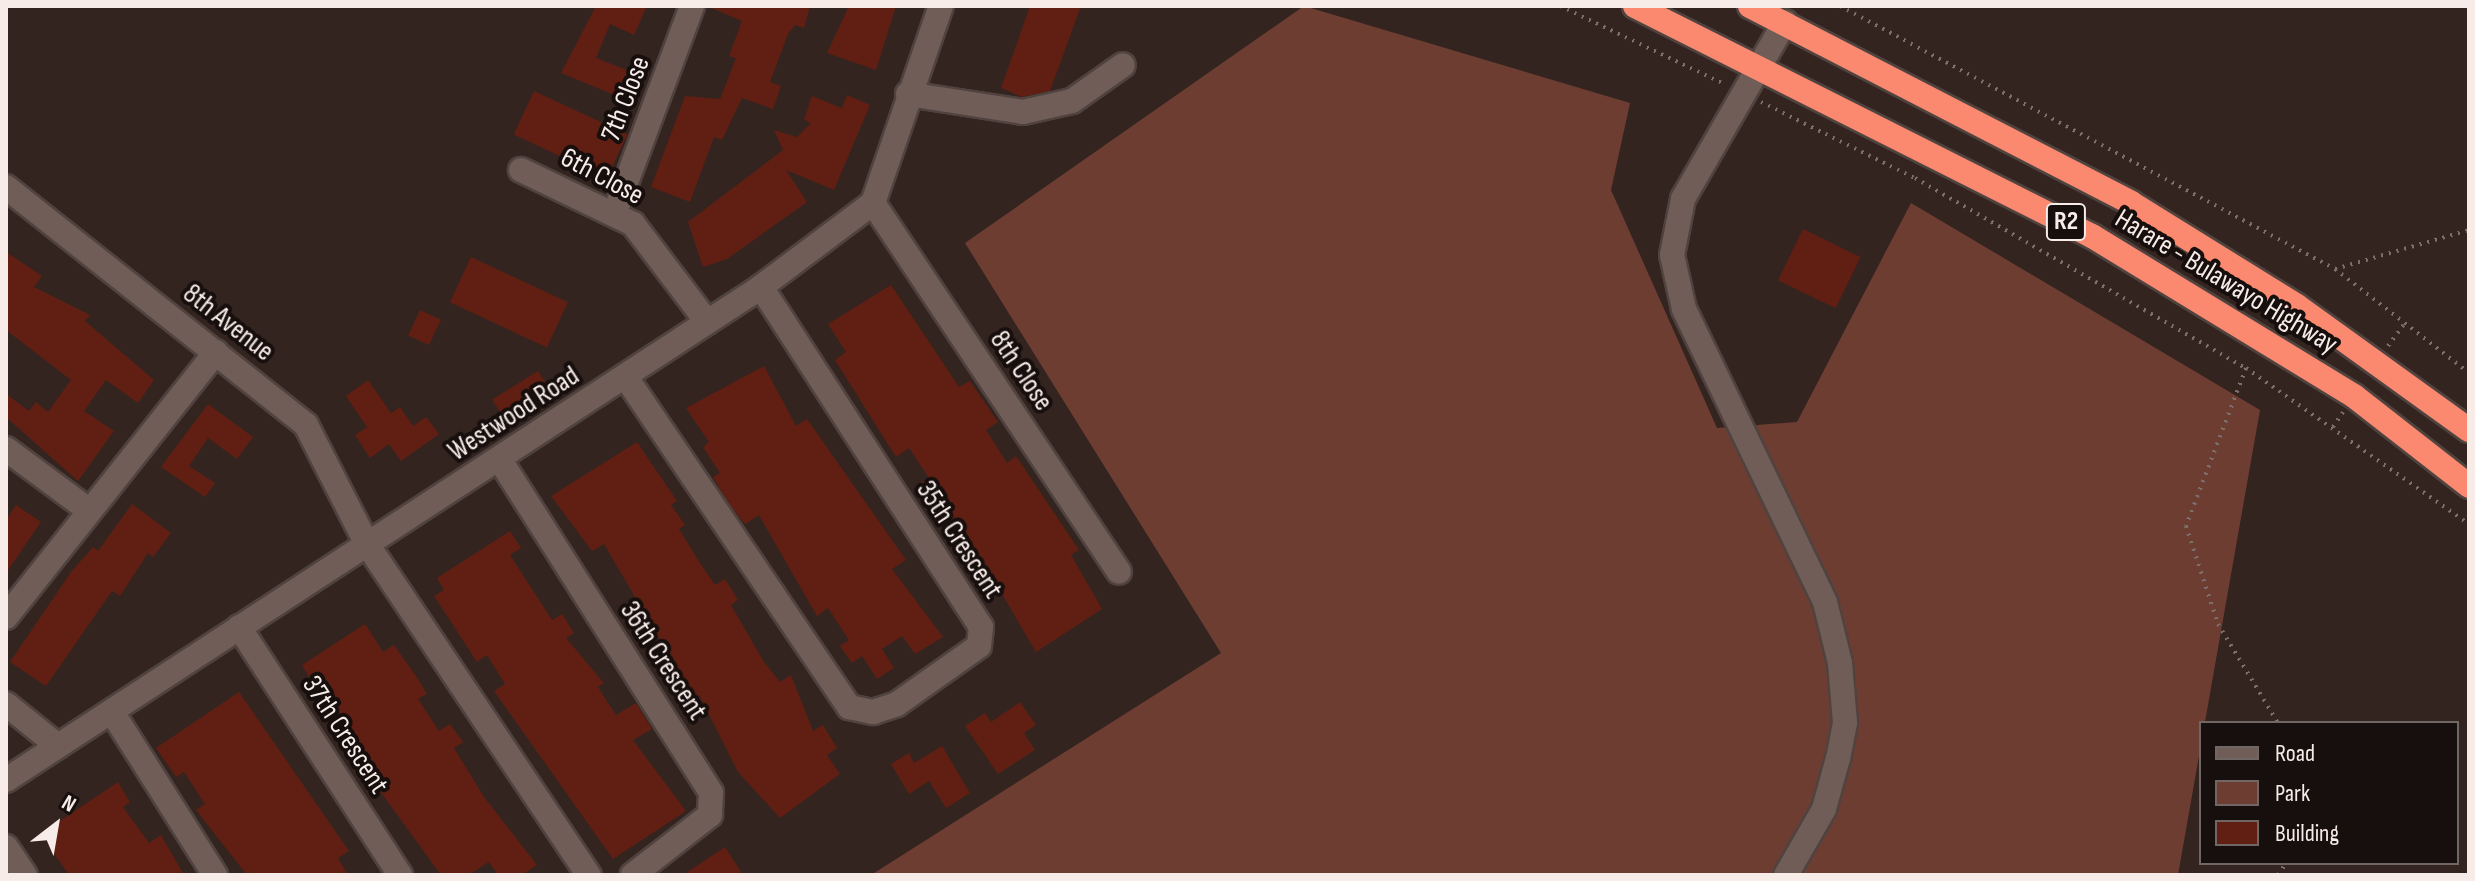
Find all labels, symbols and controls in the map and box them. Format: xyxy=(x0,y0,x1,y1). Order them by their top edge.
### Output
street label: 7th Close xyxy=(595,52,657,146)
street label: 6th Close xyxy=(555,141,649,213)
road number: R2 xyxy=(2044,200,2088,244)
street label: Harare - Bulawayo Highway xyxy=(2109,202,2343,362)
street label: 8th Avenue xyxy=(176,277,280,369)
street label: 8th Close xyxy=(982,325,1060,417)
street label: Westwood Road xyxy=(442,359,586,469)
street label: 35th Crescent xyxy=(909,475,1009,605)
street label: 36th Crescent xyxy=(612,596,714,726)
street label: 37th Crescent xyxy=(295,670,395,800)
legend xyxy=(2199,721,2459,865)
text: Road xyxy=(2275,739,2315,768)
text: Park xyxy=(2275,779,2310,808)
north arrow xyxy=(16,785,96,865)
text: N xyxy=(57,789,81,819)
text: Building xyxy=(2275,819,2339,848)

